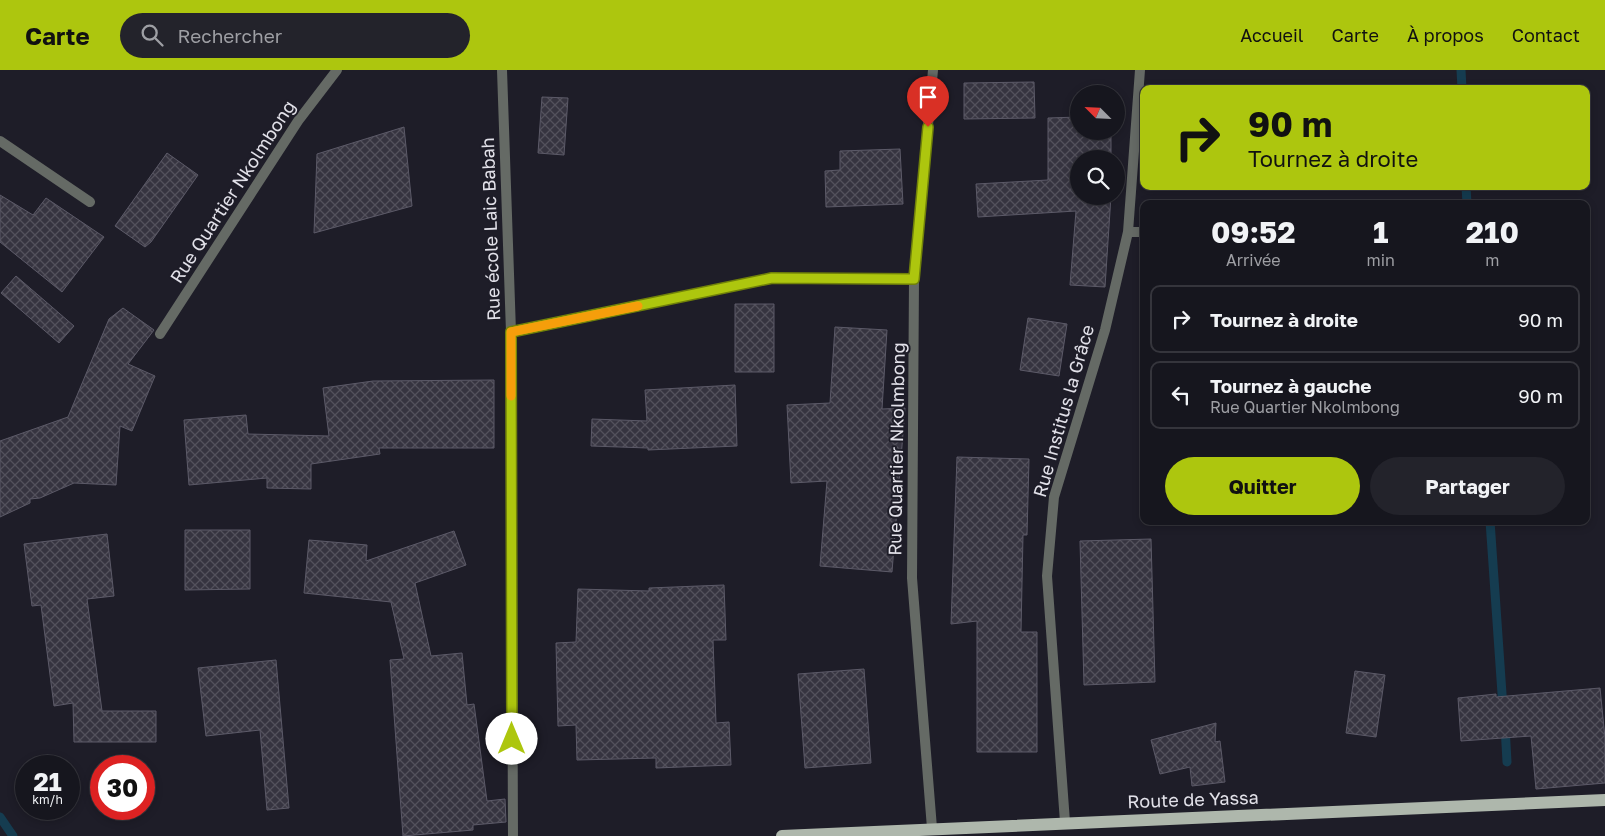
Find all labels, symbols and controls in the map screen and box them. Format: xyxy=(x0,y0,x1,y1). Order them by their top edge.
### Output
search box xyxy=(120,13,470,58)
text: Carte xyxy=(25,21,90,50)
icon: search xyxy=(138,21,166,49)
text: Rechercher xyxy=(178,24,282,47)
text: Accueil xyxy=(1240,24,1304,46)
text: Carte xyxy=(1332,24,1379,46)
text: À propos xyxy=(1407,24,1484,46)
text: Contact xyxy=(1512,24,1580,46)
pin xyxy=(907,76,949,127)
icon: arrive xyxy=(914,83,942,111)
north arrow xyxy=(1070,85,1125,140)
map controls xyxy=(1070,85,1125,205)
street label: Rue Quartier Nkolmbong xyxy=(165,96,300,287)
text: 90 m xyxy=(1248,103,1332,145)
icon: right xyxy=(1165,105,1230,170)
street label: Rue école Laic Babah xyxy=(476,137,504,321)
text: Tournez à droite xyxy=(1248,145,1418,172)
button: search xyxy=(1070,150,1125,205)
text: 09:52 xyxy=(1211,214,1296,250)
text: 1 xyxy=(1373,214,1388,250)
text: 210 xyxy=(1466,214,1519,250)
text: Arrivée xyxy=(1226,250,1281,270)
text: min xyxy=(1367,250,1395,270)
text: m xyxy=(1485,250,1500,270)
icon: right xyxy=(1167,305,1195,333)
text: Tournez à droite xyxy=(1210,308,1358,331)
text: 90 m xyxy=(1518,308,1563,331)
street label: Rue Institus la Grâce xyxy=(1028,322,1098,500)
street label: Rue Quartier Nkolmbong xyxy=(883,342,909,556)
text: Tournez à gauche xyxy=(1210,374,1371,397)
icon: left xyxy=(1167,381,1195,409)
text: 90 m xyxy=(1518,384,1563,407)
text: Rue Quartier Nkolmbong xyxy=(1210,397,1400,417)
button: Quitter xyxy=(1165,457,1360,515)
button: Partager xyxy=(1370,457,1565,515)
position arrow xyxy=(485,712,537,764)
speed limit sign: 30 xyxy=(90,755,155,820)
text: 21 xyxy=(33,766,62,797)
street label: Route de Yassa xyxy=(1127,786,1259,812)
text: km/h xyxy=(32,792,63,807)

